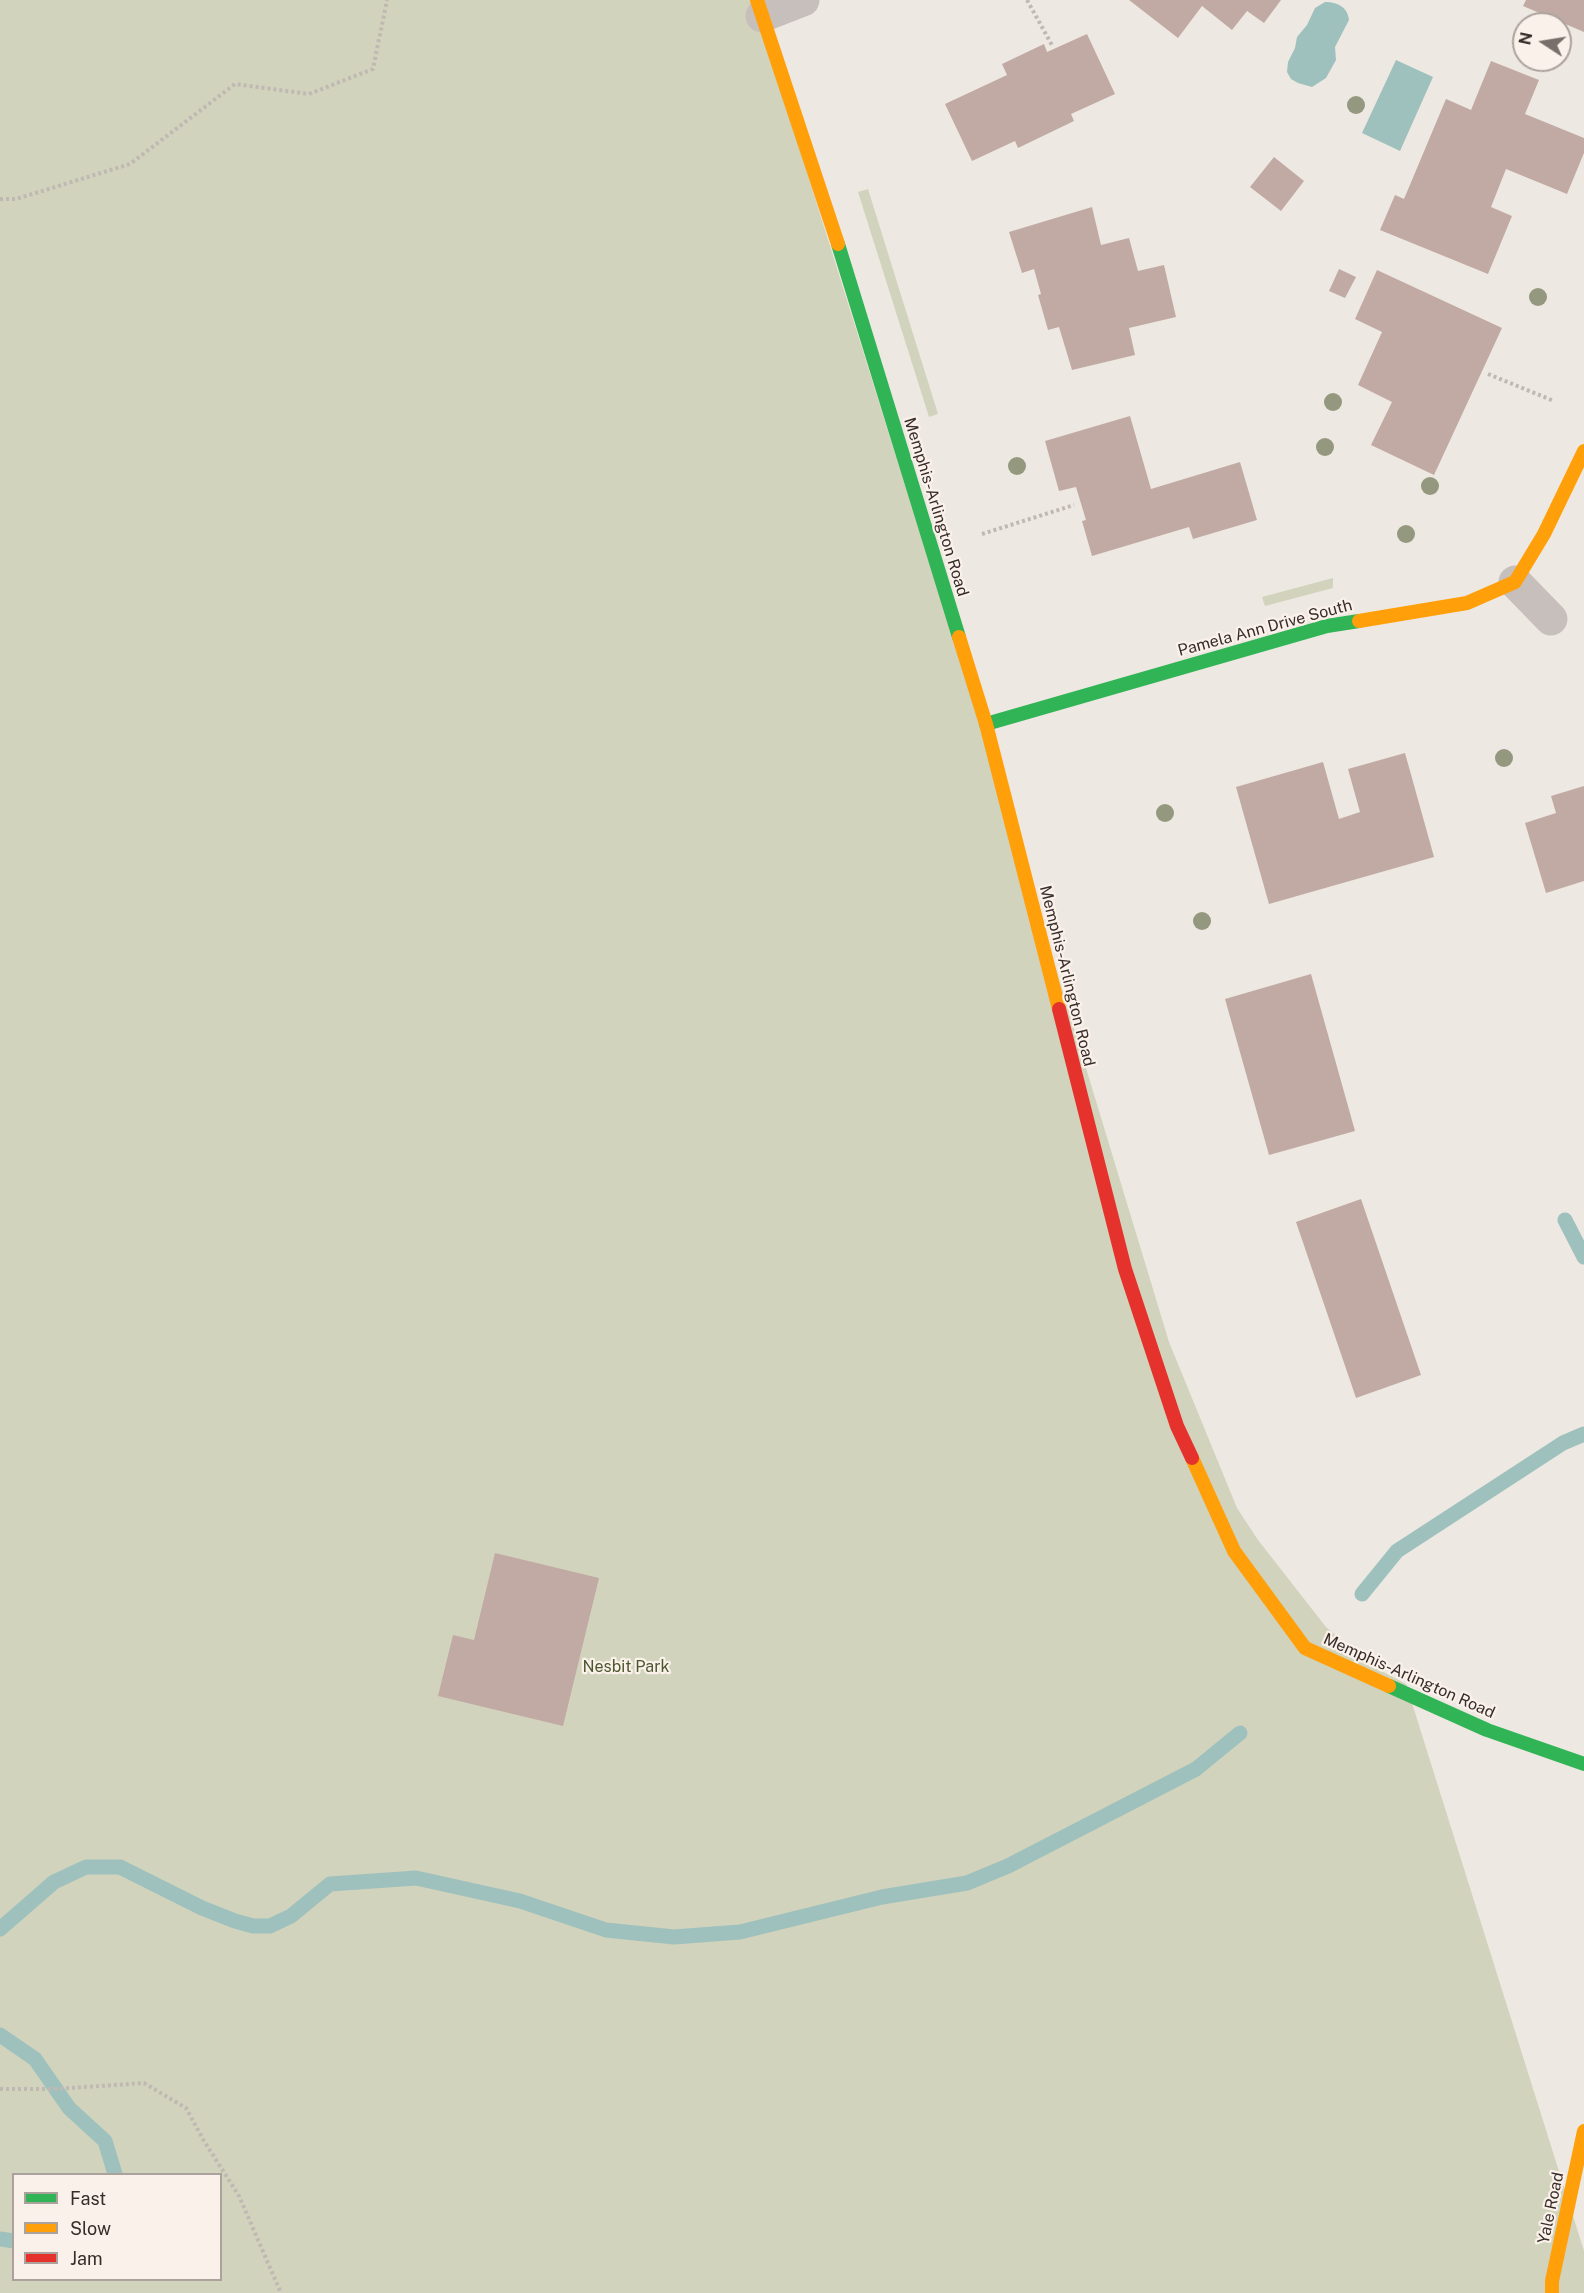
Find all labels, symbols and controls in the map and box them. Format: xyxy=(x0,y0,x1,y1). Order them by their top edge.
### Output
north arrow xyxy=(1512,12,1572,72)
text: N xyxy=(1515,30,1536,47)
street label: Memphis-Arlington Road xyxy=(900,415,972,599)
street label: Pamela Ann Drive South xyxy=(1176,595,1354,661)
street label: Memphis-Arlington Road xyxy=(1035,884,1099,1068)
street label: Memphis-Arlington Road xyxy=(1320,1629,1498,1723)
park label: Nesbit Park xyxy=(583,1657,669,1677)
street label: Yale Road xyxy=(1534,2170,1568,2246)
legend xyxy=(12,2173,222,2281)
text: Fast xyxy=(70,2188,106,2209)
text: Slow xyxy=(70,2218,111,2239)
text: Jam xyxy=(70,2248,103,2269)

